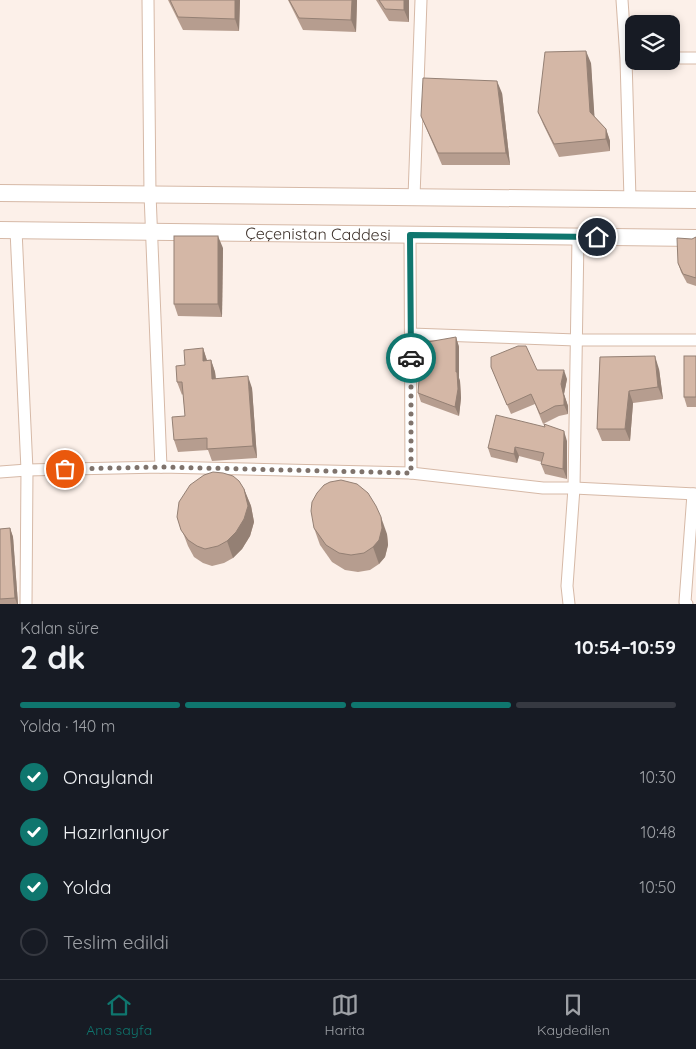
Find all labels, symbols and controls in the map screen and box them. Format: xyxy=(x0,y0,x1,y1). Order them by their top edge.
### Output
map controls xyxy=(625,15,680,70)
button: layers xyxy=(625,15,680,70)
pin xyxy=(576,216,618,258)
street label: Çeçenistan Caddesi xyxy=(245,223,391,244)
icon: home xyxy=(583,223,611,251)
courier xyxy=(386,333,436,383)
icon: car xyxy=(397,344,425,372)
pin xyxy=(44,448,86,490)
icon: bag xyxy=(51,455,79,483)
text: Kalan süre xyxy=(20,618,99,638)
text: 10:54–10:59 xyxy=(575,635,676,659)
text: 2 dk xyxy=(20,637,85,677)
text: Yolda · 140 m xyxy=(20,716,115,736)
icon: check xyxy=(20,763,48,791)
text: Onaylandı xyxy=(63,765,153,789)
text: 10:30 xyxy=(640,767,676,787)
icon: check xyxy=(20,818,48,846)
text: Hazırlanıyor xyxy=(63,820,169,844)
text: 10:48 xyxy=(640,822,676,842)
icon: check xyxy=(20,873,48,901)
text: Yolda xyxy=(63,875,112,899)
text: 10:50 xyxy=(639,877,676,897)
text: Teslim edildi xyxy=(63,930,169,954)
tab: Ana sayfa xyxy=(86,991,152,1039)
tab: Harita xyxy=(325,991,365,1039)
tab: Kaydedilen xyxy=(537,991,610,1039)

